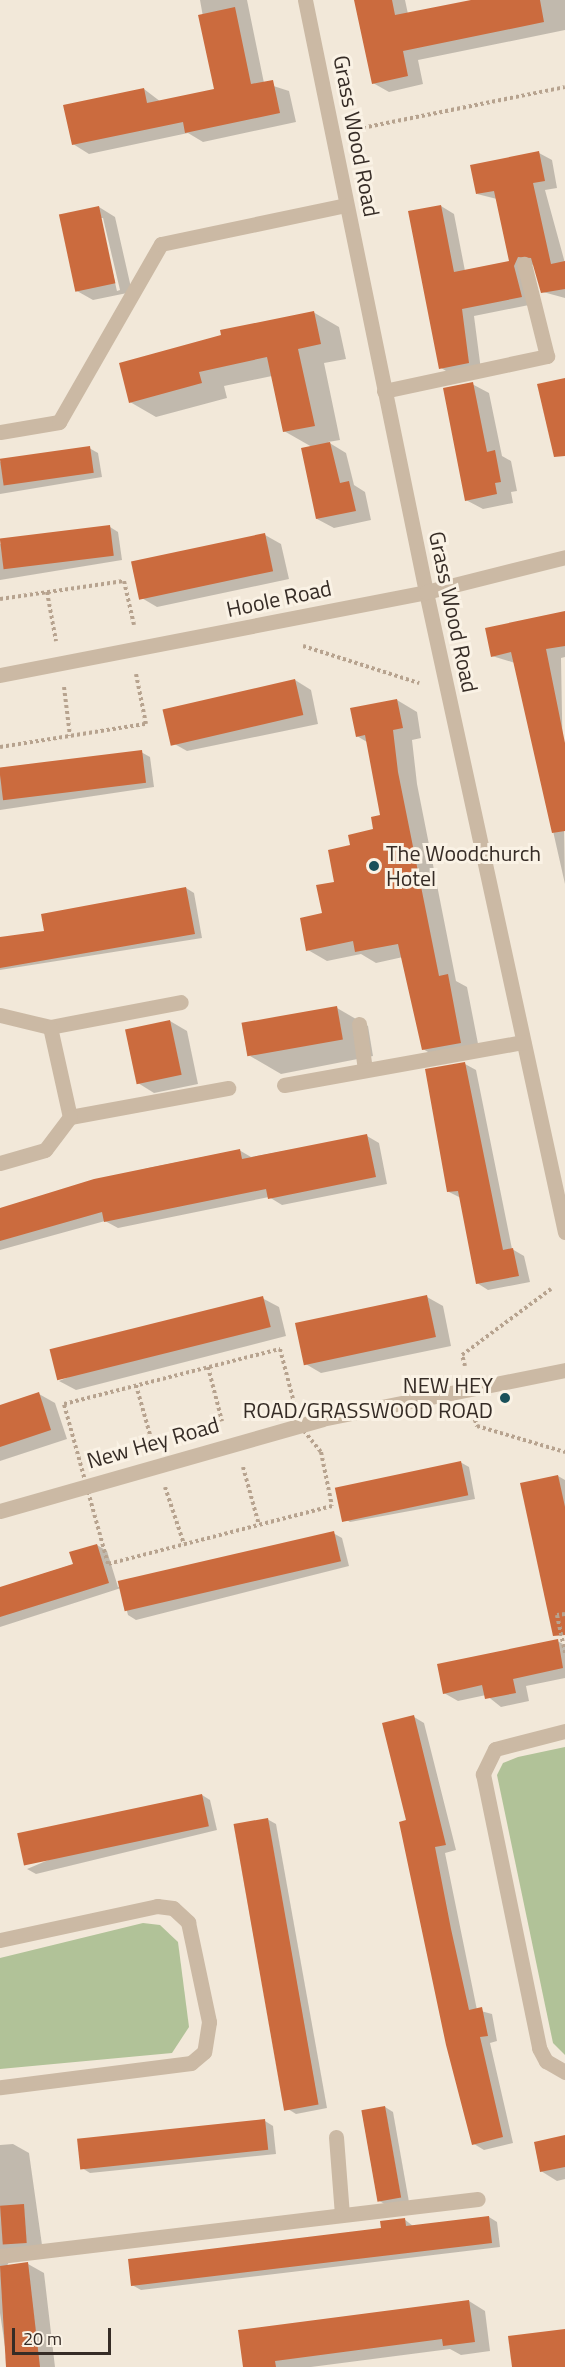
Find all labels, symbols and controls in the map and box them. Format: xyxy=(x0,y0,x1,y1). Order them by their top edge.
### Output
street label: Grass Wood Road xyxy=(327,53,385,219)
street label: Grass Wood Road xyxy=(423,529,483,695)
street label: Hoole Road xyxy=(224,575,334,623)
place label: The Woodchurch Hotel xyxy=(386,840,541,891)
marker: The Woodchurch Hotel xyxy=(367,859,381,873)
place label: NEW HEY ROAD/GRASSWOOD ROAD xyxy=(243,1372,493,1424)
marker: NEW HEY ROAD/GRASSWOOD ROAD xyxy=(498,1391,512,1405)
street label: New Hey Road xyxy=(84,1412,222,1474)
scale bar xyxy=(15,2316,114,2354)
text: 20 m xyxy=(23,2325,62,2352)

